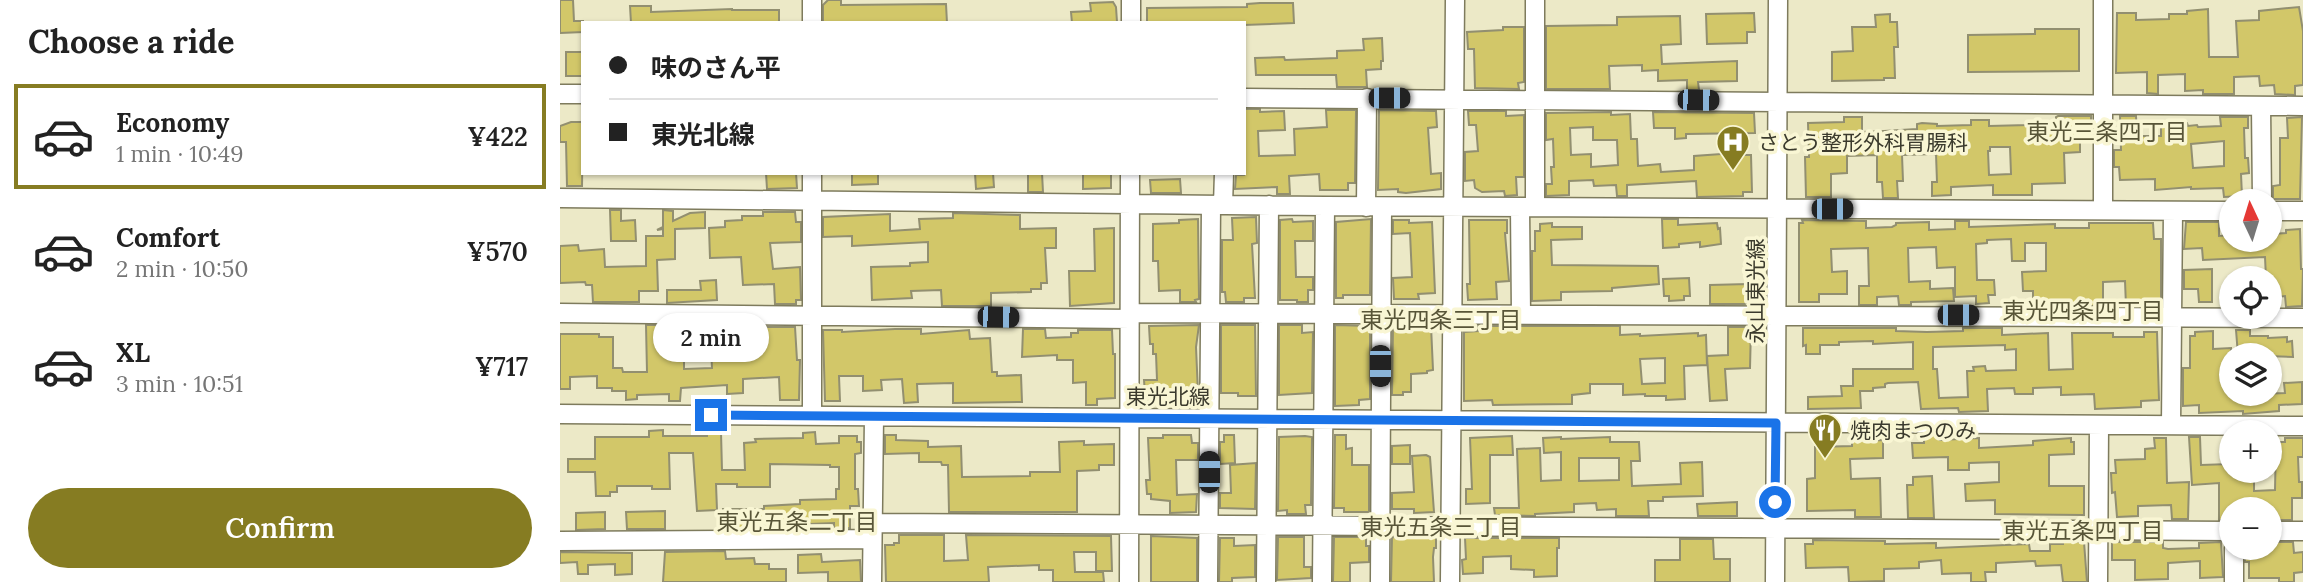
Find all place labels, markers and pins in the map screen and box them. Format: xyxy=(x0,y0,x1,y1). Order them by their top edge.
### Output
hospital icon: さとう整形外科胃腸科 xyxy=(1714,123,1752,172)
place label: さとう整形外科胃腸科 xyxy=(1758,129,1968,156)
restaurant icon: 焼肉まつのみ xyxy=(1806,411,1844,460)
place label: 焼肉まつのみ xyxy=(1850,417,1976,444)

